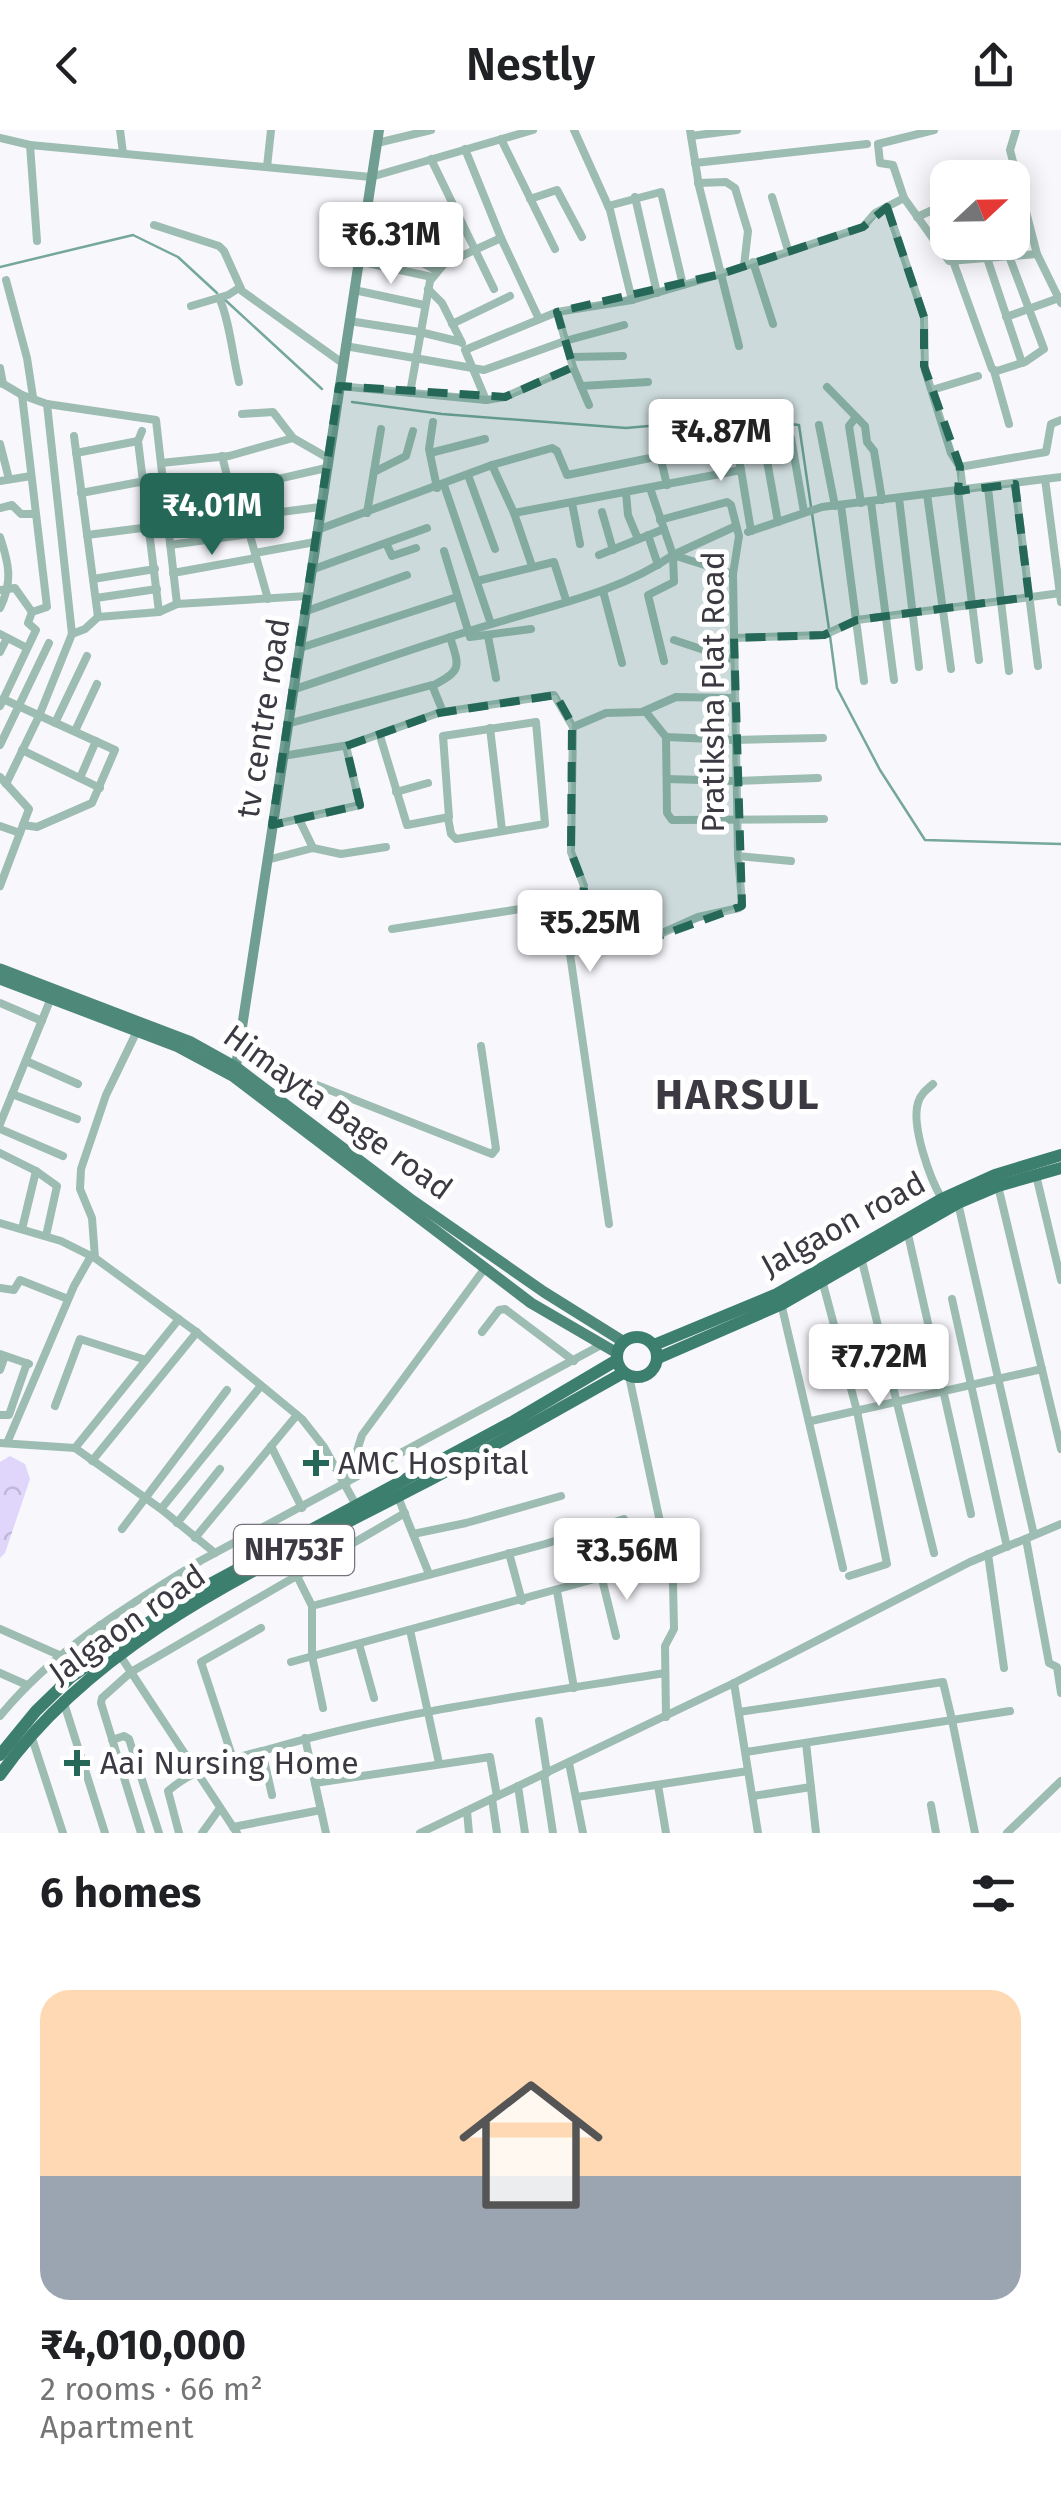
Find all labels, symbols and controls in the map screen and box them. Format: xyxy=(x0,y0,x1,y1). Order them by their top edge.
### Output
icon: back xyxy=(40,38,95,93)
text: Nestly xyxy=(466,38,595,92)
icon: share xyxy=(966,38,1021,93)
north arrow xyxy=(930,160,1030,260)
map controls xyxy=(930,160,1030,260)
pin: ₹6.31M xyxy=(310,202,472,287)
text: ₹6.31M xyxy=(341,215,441,253)
pin: ₹4.87M xyxy=(640,399,802,484)
text: ₹4.87M xyxy=(671,412,771,450)
pin: ₹4.01M xyxy=(131,473,293,558)
text: ₹4.01M xyxy=(162,486,262,524)
street label: Pratiksha Plat Road xyxy=(694,551,732,833)
street label: tv centre road xyxy=(228,615,298,821)
pin: ₹5.25M xyxy=(509,890,671,975)
text: ₹5.25M xyxy=(539,903,641,941)
street label: Himayta Bage road xyxy=(216,1016,460,1208)
district label: HARSUL xyxy=(655,1070,821,1120)
street label: Jalgaon road xyxy=(754,1163,932,1285)
pin: ₹7.72M xyxy=(798,1324,960,1409)
text: ₹7.72M xyxy=(831,1337,927,1375)
place label: AMC Hospital xyxy=(338,1444,529,1482)
marker: AMC Hospital xyxy=(303,1450,329,1476)
pin: ₹3.56M xyxy=(546,1518,708,1603)
road number: NH753F xyxy=(234,1525,354,1575)
text: ₹3.56M xyxy=(576,1531,678,1569)
street label: Jalgaon road xyxy=(42,1556,212,1692)
place label: Aai Nursing Home xyxy=(100,1744,359,1782)
marker: Aai Nursing Home xyxy=(64,1750,90,1776)
icon: filters xyxy=(966,1866,1021,1921)
text: 6 homes xyxy=(40,1868,201,1918)
icon: home xyxy=(441,2055,621,2235)
text: ₹4,010,000 xyxy=(40,2320,246,2370)
text: 2 rooms · 66 m² xyxy=(40,2370,263,2408)
text: Apartment xyxy=(40,2408,194,2446)

